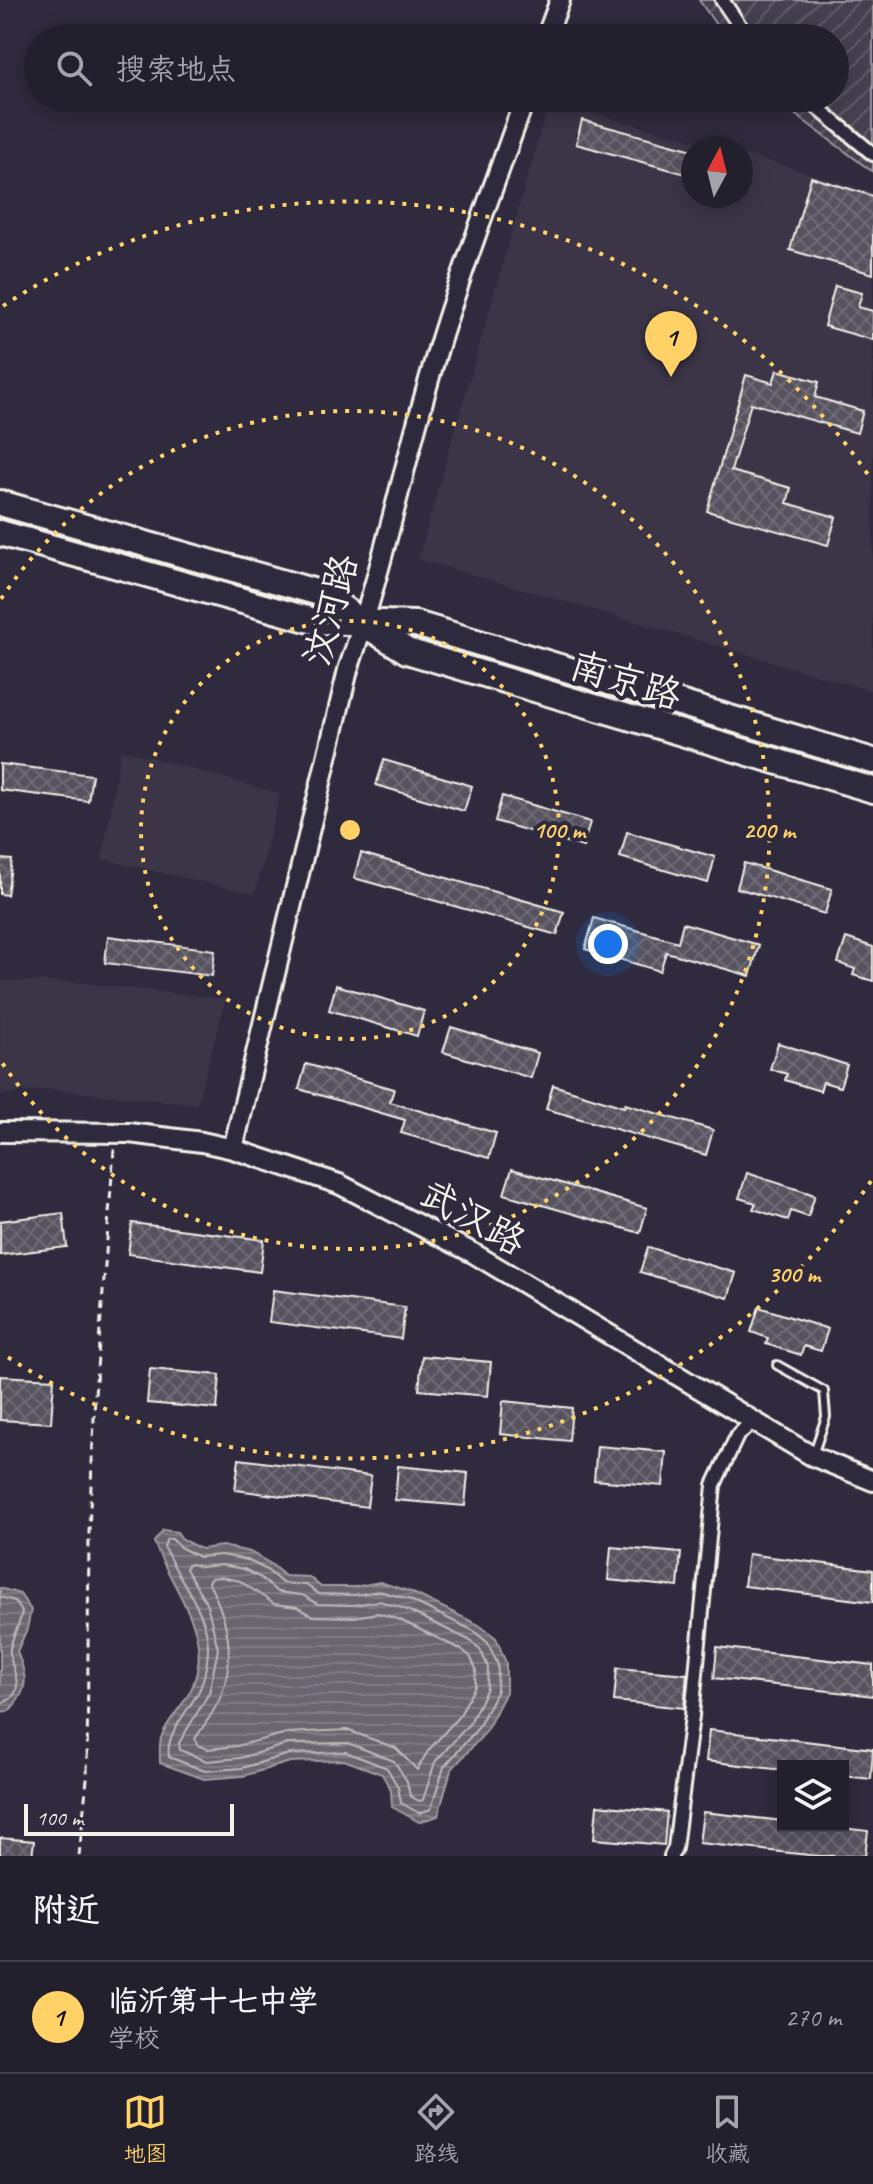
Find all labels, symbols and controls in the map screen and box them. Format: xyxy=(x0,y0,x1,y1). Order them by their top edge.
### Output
search box xyxy=(24,24,849,112)
icon: search xyxy=(52,46,96,90)
text: 搜索地点 xyxy=(116,50,236,88)
north arrow xyxy=(681,136,753,208)
pin: 1 xyxy=(645,311,697,377)
street label: 汶河路 xyxy=(293,549,368,671)
street label: 南京路 xyxy=(564,641,687,720)
text: 100 m xyxy=(533,815,587,845)
text: 200 m xyxy=(743,815,797,845)
centre of rings xyxy=(336,816,364,844)
your location xyxy=(588,924,628,964)
street label: 武汉路 xyxy=(412,1169,534,1266)
text: 300 m xyxy=(768,1259,822,1289)
map controls xyxy=(777,1760,849,1832)
button: layers xyxy=(777,1760,849,1832)
scale bar xyxy=(24,1800,234,1836)
text: 100 m xyxy=(36,1804,83,1832)
text: 附近 xyxy=(32,1888,100,1931)
text: 临沂第十七中学 xyxy=(108,1982,318,2020)
text: 1 xyxy=(52,2001,64,2034)
text: 270 m xyxy=(785,2001,841,2034)
text: 学校 xyxy=(108,2022,160,2055)
tab: 地图 xyxy=(123,2090,168,2168)
tab: 路线 xyxy=(414,2090,459,2168)
tab: 收藏 xyxy=(705,2090,750,2168)

